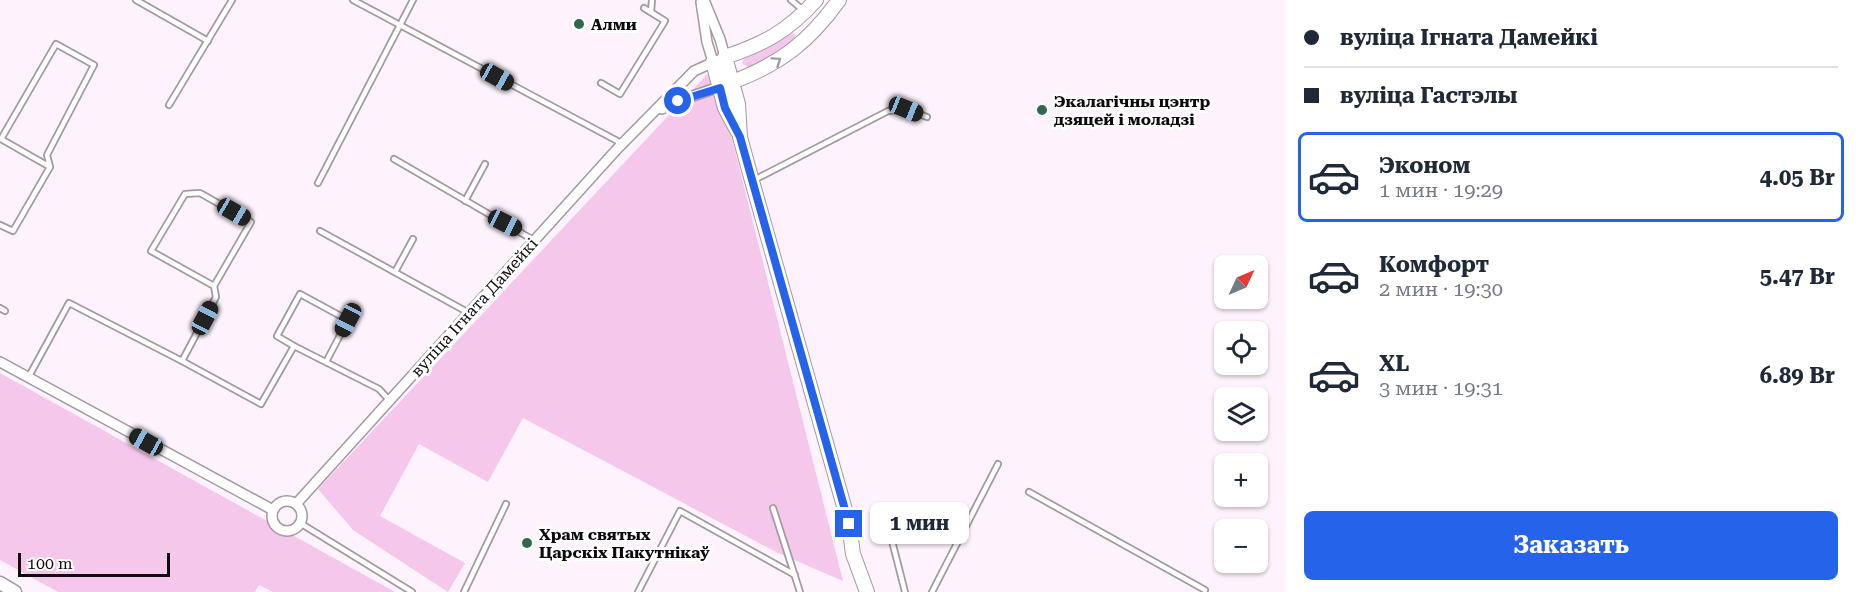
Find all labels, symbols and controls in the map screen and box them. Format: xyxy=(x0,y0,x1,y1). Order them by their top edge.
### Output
place label: Алми xyxy=(591,15,637,34)
marker: Алми xyxy=(572,17,586,31)
text: вуліца Ігната Дамейкі xyxy=(1340,25,1598,50)
one-way arrow xyxy=(770,57,781,68)
car xyxy=(477,60,517,94)
text: вуліца Гастэлы xyxy=(1340,83,1517,108)
route start xyxy=(664,87,691,114)
place label: Экалагічны цэнтр дзяцей і моладзі xyxy=(1054,92,1211,129)
car xyxy=(886,94,926,124)
marker: Экалагічны цэнтр дзяцей і моладзі xyxy=(1035,103,1049,117)
icon: car xyxy=(1307,150,1361,204)
text: Эконом xyxy=(1379,153,1470,178)
text: 4.05 Br xyxy=(1760,165,1835,190)
text: 1 мин · 19:29 xyxy=(1379,178,1503,202)
car xyxy=(214,195,254,229)
car xyxy=(485,207,525,239)
street label: вуліца Ігната Дамейкі xyxy=(407,234,542,381)
icon: car xyxy=(1307,249,1361,303)
text: Комфорт xyxy=(1379,252,1489,277)
north arrow xyxy=(1214,255,1268,309)
map controls xyxy=(1214,255,1268,573)
text: 5.47 Br xyxy=(1760,264,1835,289)
text: 2 мин · 19:30 xyxy=(1379,277,1503,301)
car xyxy=(189,298,221,338)
car xyxy=(332,300,364,340)
button: locate xyxy=(1214,321,1268,375)
icon: car xyxy=(1307,348,1361,402)
text: XL xyxy=(1379,351,1409,376)
text: 6.89 Br xyxy=(1760,363,1835,388)
text: 3 мин · 19:31 xyxy=(1379,376,1503,400)
button: layers xyxy=(1214,387,1268,441)
car xyxy=(126,425,166,459)
button: + xyxy=(1214,453,1268,507)
callout: 1 мин xyxy=(870,503,969,545)
route end xyxy=(835,510,862,537)
text: 1 мин xyxy=(890,511,949,535)
button: Заказать xyxy=(1304,511,1838,580)
button: − xyxy=(1214,519,1268,573)
place label: Храм святых Царскіх Пакутнікаў xyxy=(539,525,710,562)
marker: Храм святых Царскіх Пакутнікаў xyxy=(520,536,534,550)
scale bar xyxy=(18,550,170,578)
text: 100 m xyxy=(27,554,73,573)

